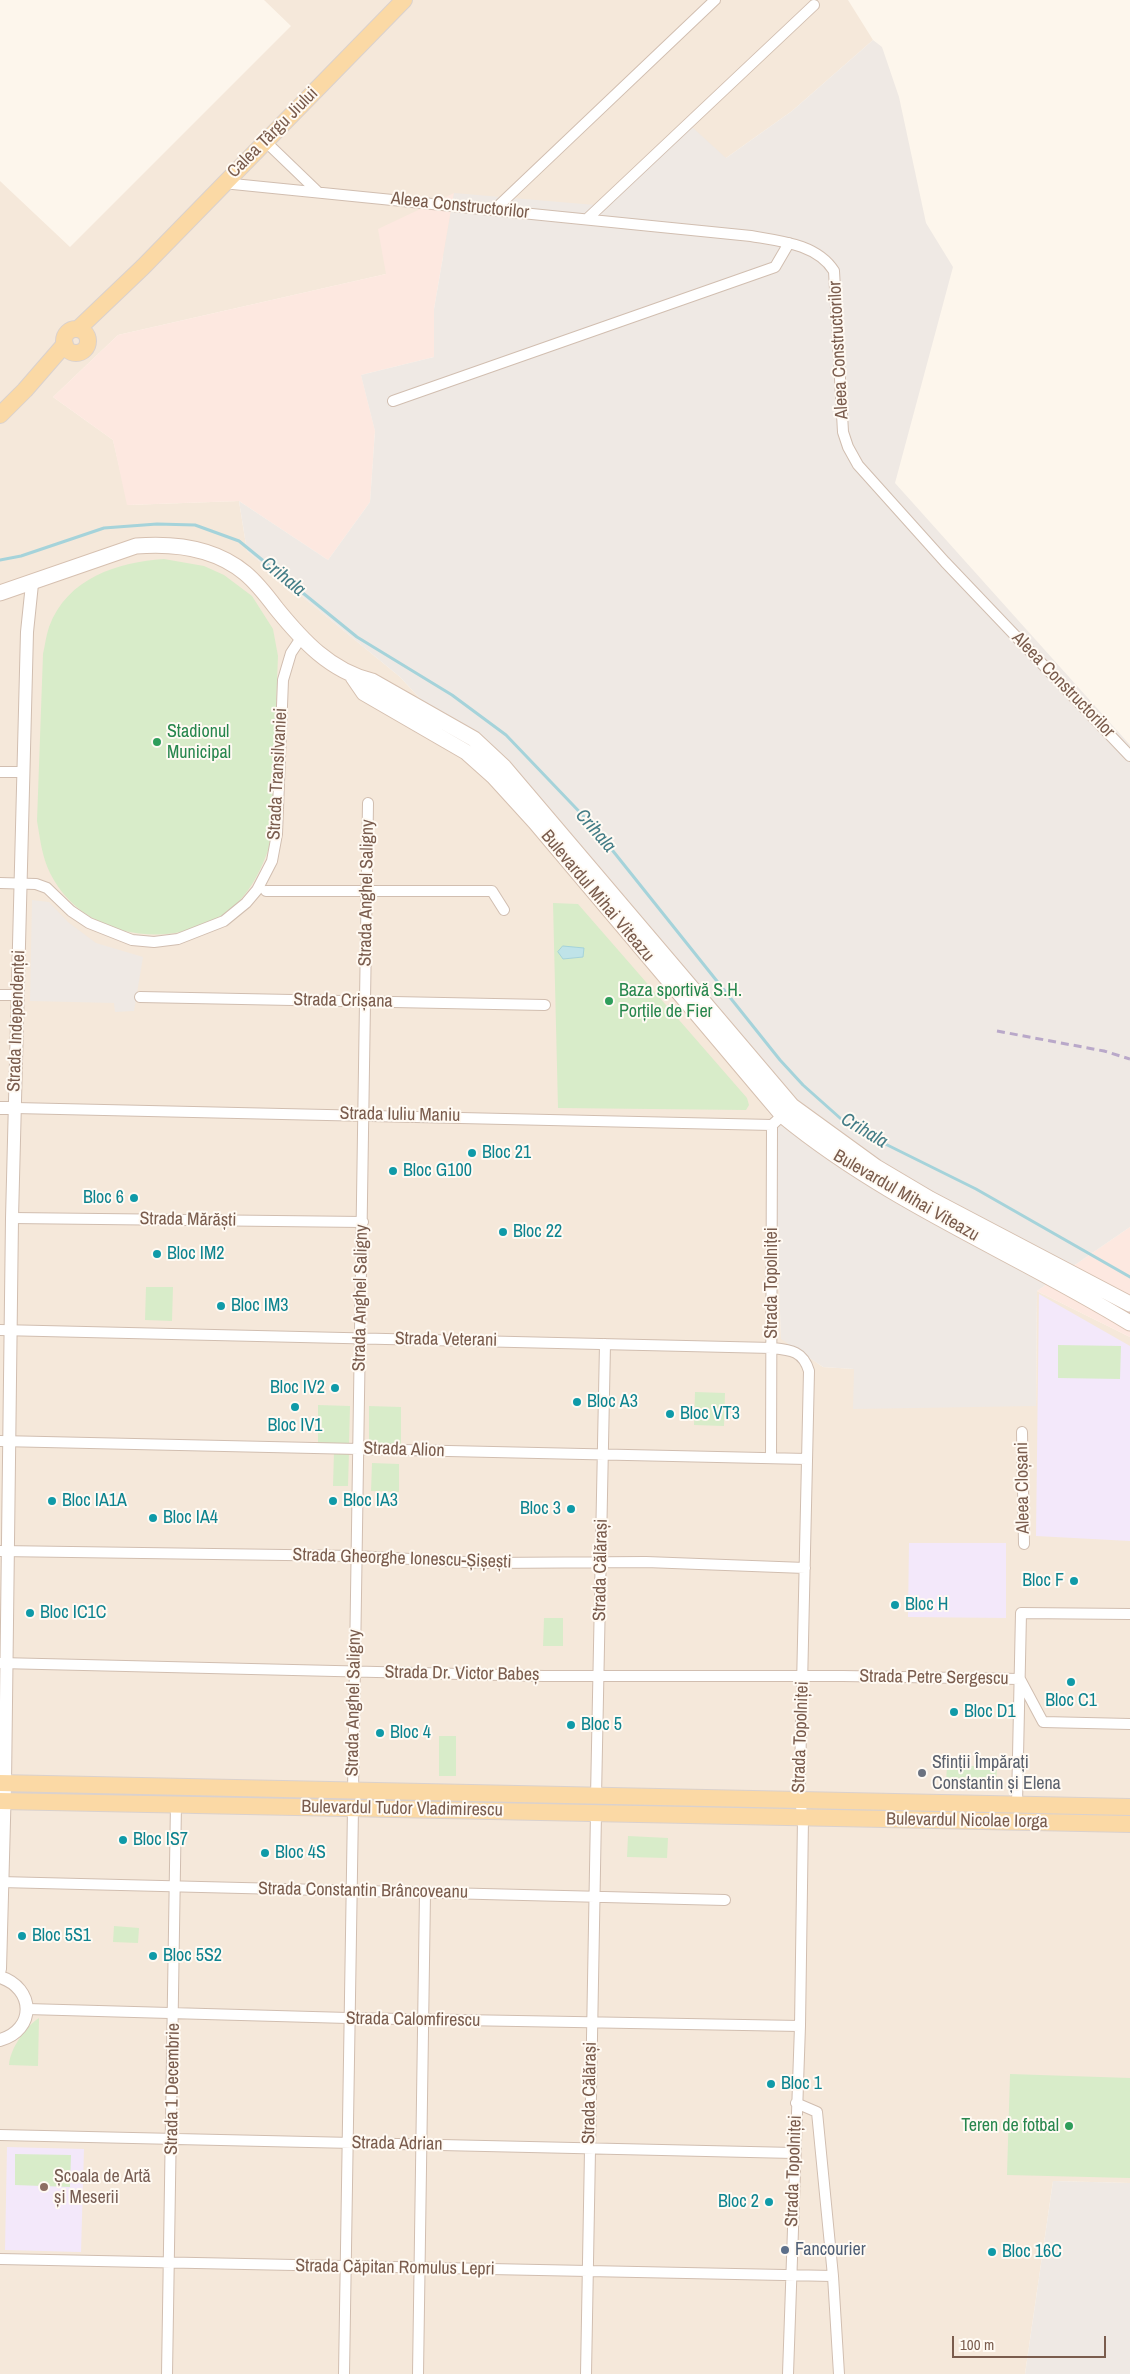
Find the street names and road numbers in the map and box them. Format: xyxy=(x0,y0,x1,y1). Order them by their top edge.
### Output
street label: Calea Târgu Jiului xyxy=(223,83,323,183)
street label: Aleea Constructorilor xyxy=(390,188,530,224)
street label: Aleea Constructorilor xyxy=(825,280,853,420)
street label: Aleea Constructorilor xyxy=(1007,628,1119,742)
street label: Strada Transilvaniei xyxy=(264,707,292,841)
street label: Strada Anghel Saligny xyxy=(355,819,379,967)
street label: Bulevardul Mihai Viteazu xyxy=(536,826,658,966)
street label: Strada Independenței xyxy=(4,950,30,1092)
street label: Strada Crișana xyxy=(293,989,393,1013)
street label: Strada Iuliu Maniu xyxy=(340,1103,460,1127)
street label: Bulevardul Mihai Viteazu xyxy=(829,1145,983,1247)
street label: Strada Mărăști xyxy=(139,1208,237,1232)
street label: Strada Anghel Saligny xyxy=(349,1224,373,1372)
street label: Strada Topolniței xyxy=(761,1227,783,1339)
street label: Strada Veterani xyxy=(395,1328,497,1352)
street label: Strada Alion xyxy=(363,1438,445,1462)
street label: Aleea Cloșani xyxy=(1011,1442,1035,1534)
street label: Strada Călărași xyxy=(589,1519,613,1621)
street label: Strada Gheorghe Ionescu-Șișești xyxy=(292,1544,512,1574)
street label: Strada Anghel Saligny xyxy=(342,1629,366,1777)
street label: Strada Dr. Victor Babeș xyxy=(384,1662,540,1686)
street label: Strada Petre Sergescu xyxy=(859,1666,1009,1690)
street label: Strada Topolniței xyxy=(788,1681,814,1793)
street label: Bulevardul Tudor Vladimirescu xyxy=(301,1796,503,1822)
street label: Bulevardul Nicolae Iorga xyxy=(886,1809,1048,1833)
street label: Strada Constantin Brâncoveanu xyxy=(258,1878,468,1904)
street label: Strada Calomfirescu xyxy=(346,2008,480,2032)
street label: Strada 1 Decembrie xyxy=(161,2023,185,2155)
street label: Strada Călărași xyxy=(578,2042,602,2144)
street label: Strada Topolniței xyxy=(781,2115,807,2227)
street label: Strada Adrian xyxy=(351,2132,443,2156)
street label: Strada Căpitan Romulus Lepri xyxy=(295,2255,495,2281)

